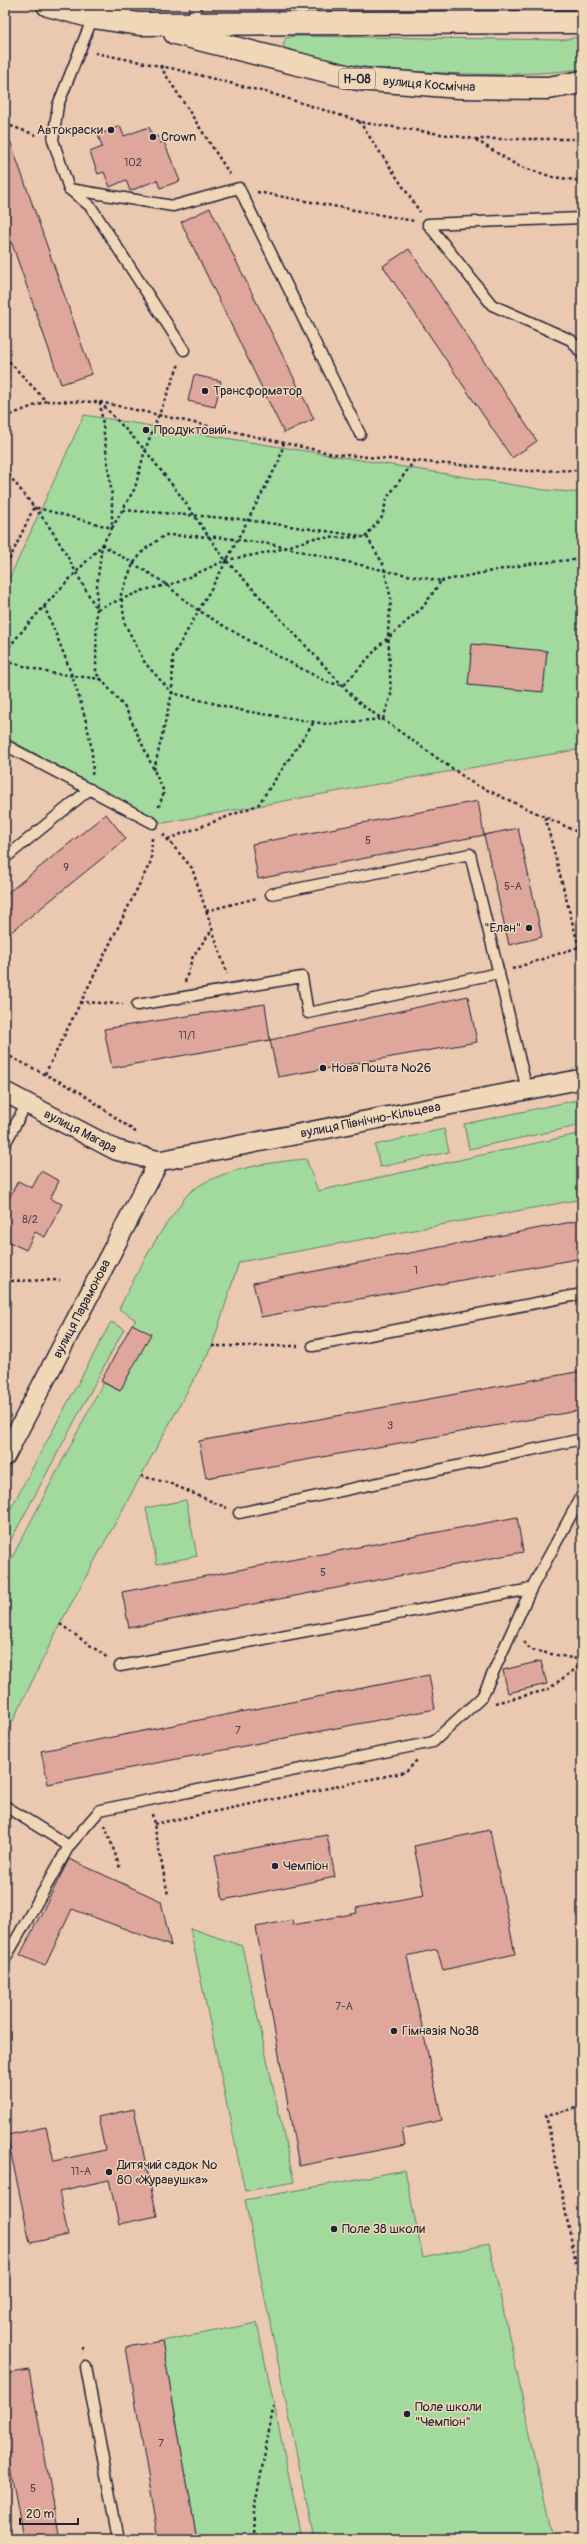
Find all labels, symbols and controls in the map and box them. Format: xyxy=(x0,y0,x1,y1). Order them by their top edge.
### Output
road number: Н-08 xyxy=(339,69,375,89)
street label: вулиця Космічна xyxy=(382,73,475,95)
place label: Автокраски xyxy=(37,122,103,138)
marker: Автокраски xyxy=(106,125,116,135)
place label: Crown xyxy=(161,129,196,145)
marker: Crown xyxy=(148,132,158,142)
house number: 102 xyxy=(124,156,142,169)
place label: Трансформатор xyxy=(213,383,302,399)
marker: Трансформатор xyxy=(200,386,210,396)
place label: Продуктовий xyxy=(154,422,227,438)
marker: Продуктовий xyxy=(141,425,151,435)
house number: 5 xyxy=(365,834,371,847)
house number: 9 xyxy=(63,861,69,874)
house number: 5-А xyxy=(504,880,522,893)
place label: "Елан" xyxy=(484,920,521,936)
marker: "Елан" xyxy=(524,923,534,933)
house number: 11/1 xyxy=(179,1029,195,1042)
place label: Нова Пошта №26 xyxy=(331,1060,431,1076)
marker: Нова Пошта №26 xyxy=(318,1063,328,1073)
street label: вулиця Північно-Кільцева xyxy=(299,1099,442,1141)
street label: вулиця Магара xyxy=(41,1106,119,1157)
house number: 8/2 xyxy=(22,1213,38,1226)
street label: вулиця Парамонова xyxy=(49,1257,114,1361)
house number: 1 xyxy=(414,1264,418,1277)
house number: 3 xyxy=(387,1419,393,1432)
house number: 5 xyxy=(320,1566,326,1579)
house number: 7 xyxy=(235,1724,241,1737)
place label: Чемпіон xyxy=(283,1858,328,1874)
marker: Чемпіон xyxy=(270,1861,280,1871)
house number: 7-А xyxy=(335,2000,353,2013)
place label: Гімназія №38 xyxy=(402,2023,479,2039)
marker: Гімназія №38 xyxy=(389,2026,399,2036)
place label: Дитячий садок № 80 «Журавушка» xyxy=(116,2157,218,2188)
house number: 11-А xyxy=(71,2165,91,2178)
marker: Дитячий садок № 80 «Журавушка» xyxy=(104,2167,114,2177)
place label: Поле 38 школи xyxy=(342,2221,425,2237)
marker: Поле 38 школи xyxy=(329,2224,339,2234)
place label: Поле школи "Чемпіон" xyxy=(415,2399,482,2430)
marker: Поле школи "Чемпіон" xyxy=(402,2409,412,2419)
house number: 7 xyxy=(158,2437,164,2450)
house number: 5 xyxy=(30,2482,36,2495)
scale bar xyxy=(20,2500,78,2526)
text: 20 m xyxy=(26,2507,55,2522)

